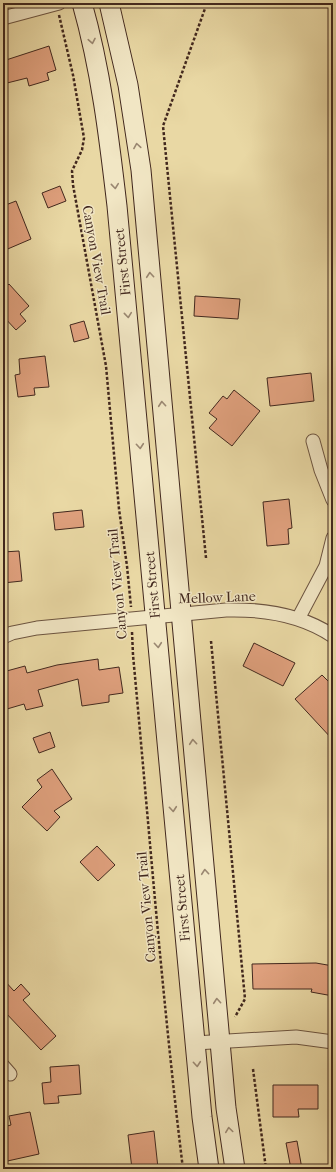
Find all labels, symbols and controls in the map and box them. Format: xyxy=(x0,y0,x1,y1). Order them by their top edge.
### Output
one-way arrow xyxy=(87,38,96,44)
one-way arrow xyxy=(133,142,142,149)
one-way arrow xyxy=(110,183,119,189)
street label: Canyon View Trail xyxy=(78,204,115,316)
street label: First Street xyxy=(111,227,134,297)
one-way arrow xyxy=(146,272,155,278)
one-way arrow xyxy=(123,312,132,318)
one-way arrow xyxy=(158,401,167,407)
one-way arrow xyxy=(135,443,144,449)
street label: Canyon View Trail xyxy=(104,528,131,640)
street label: First Street xyxy=(141,550,164,619)
street label: Mellow Lane xyxy=(178,588,256,607)
one-way arrow xyxy=(153,642,162,648)
one-way arrow xyxy=(189,739,198,745)
one-way arrow xyxy=(169,806,178,812)
street label: Canyon View Trail xyxy=(133,851,160,963)
one-way arrow xyxy=(200,869,209,875)
street label: First Street xyxy=(171,873,194,942)
one-way arrow xyxy=(212,998,221,1004)
one-way arrow xyxy=(192,1061,201,1067)
one-way arrow xyxy=(225,1127,234,1134)

